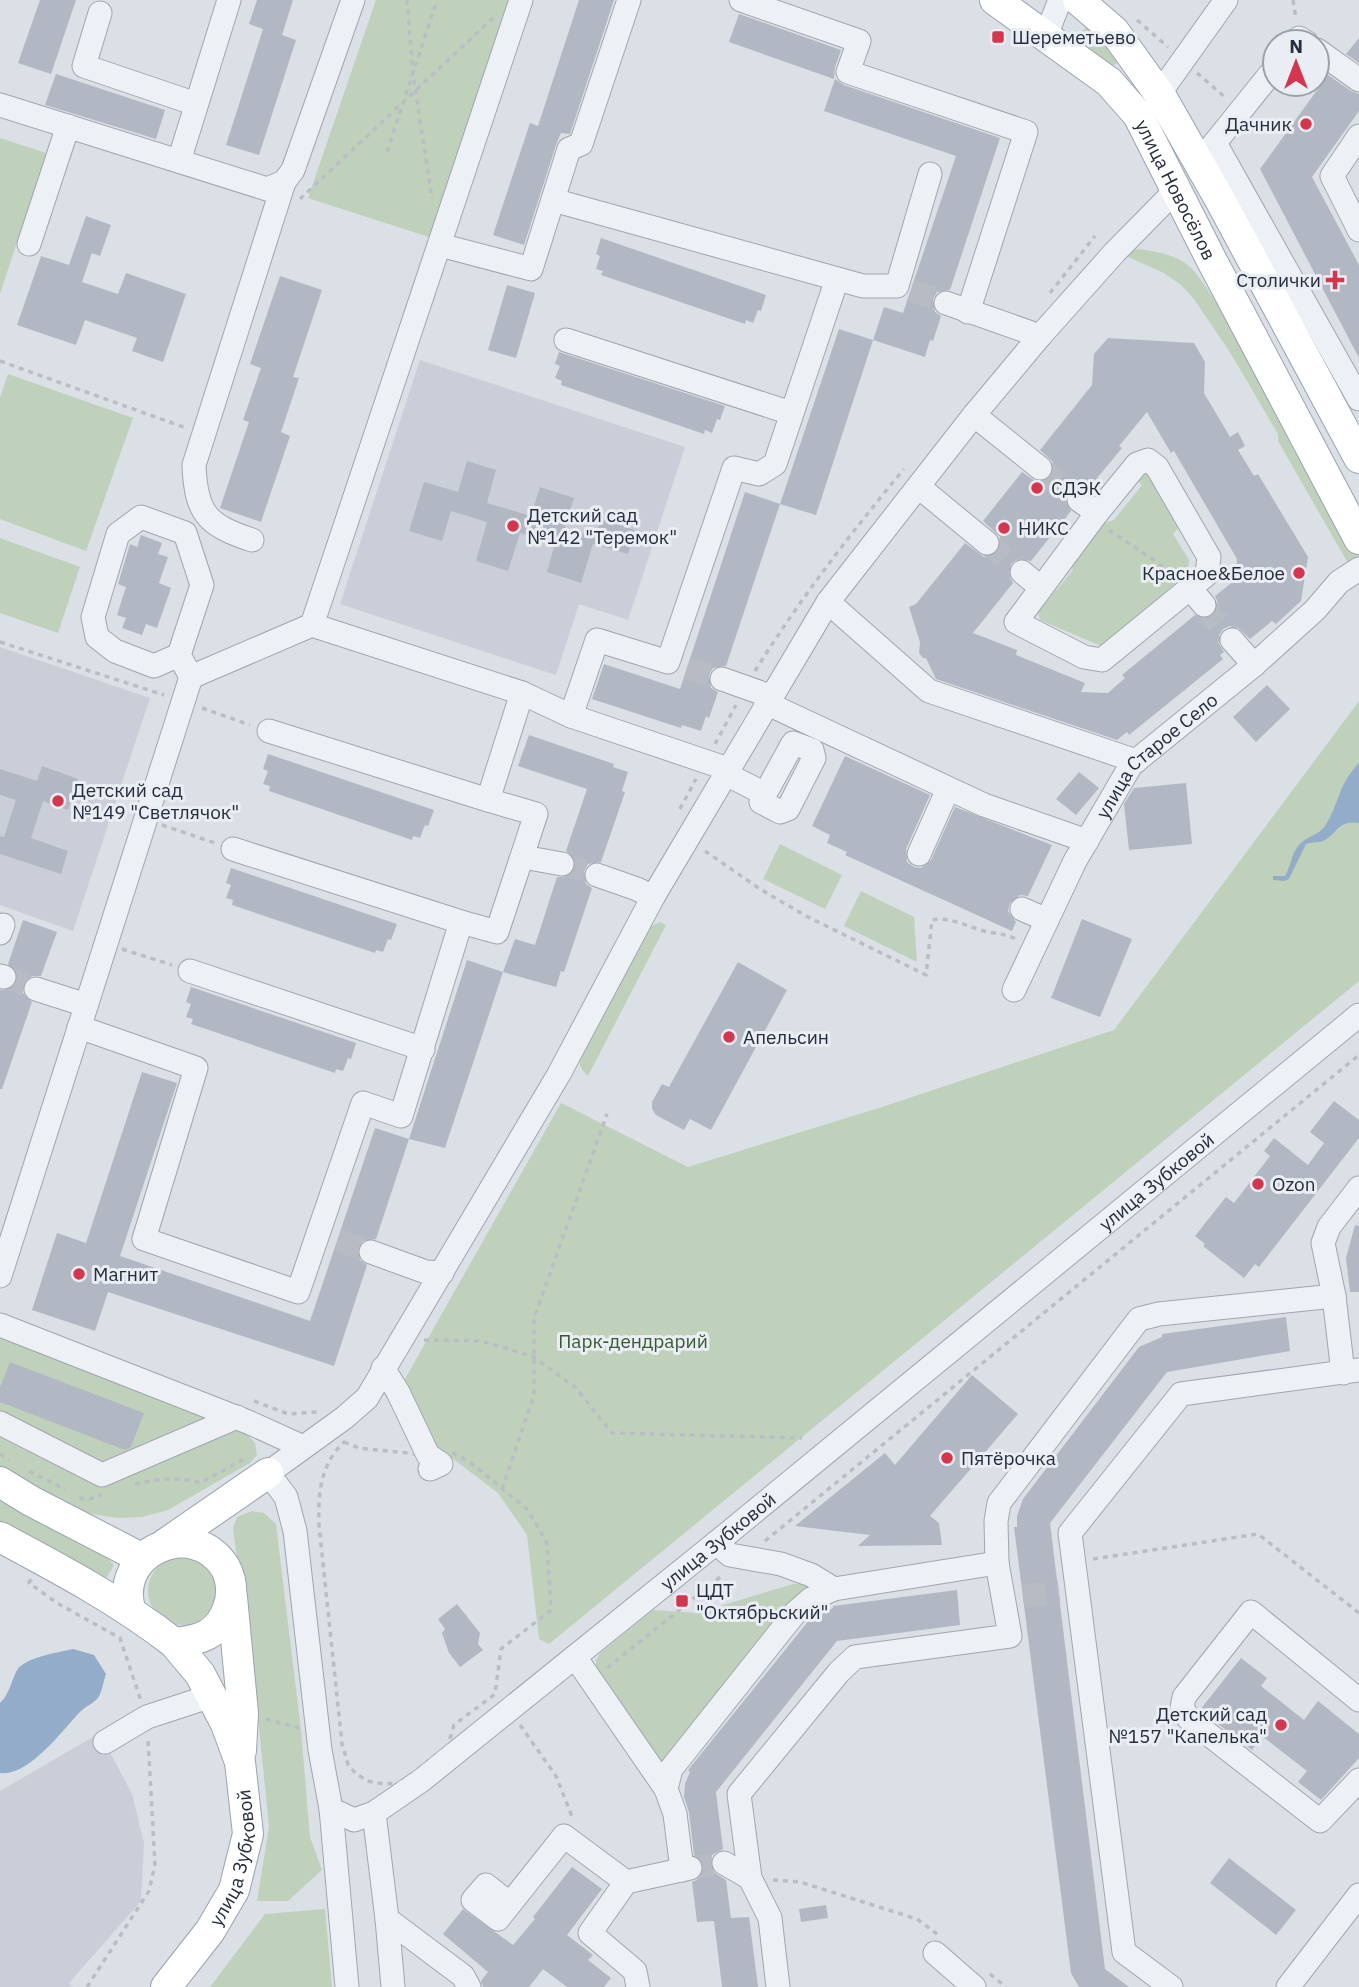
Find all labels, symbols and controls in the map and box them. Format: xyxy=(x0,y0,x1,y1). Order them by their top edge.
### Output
place label: Шереметьево xyxy=(1012,25,1136,49)
north arrow xyxy=(1261,28,1331,98)
marker: Шереметьево xyxy=(990,29,1006,45)
text: N xyxy=(1289,34,1303,58)
place label: Дачник xyxy=(1225,112,1292,136)
street label: улица Новосёлов xyxy=(1130,115,1221,264)
marker: Дачник xyxy=(1298,116,1314,132)
place label: Столички xyxy=(1236,268,1321,292)
marker: Столички xyxy=(1327,272,1343,288)
place label: СДЭК xyxy=(1051,476,1101,500)
marker: СДЭК xyxy=(1029,480,1045,496)
place label: Детский сад №142 "Теремок" xyxy=(527,503,677,549)
place label: НИКС xyxy=(1018,516,1069,540)
marker: Детский сад №142 "Теремок" xyxy=(505,518,521,534)
marker: НИКС xyxy=(996,520,1012,536)
place label: Красное&Белое xyxy=(1142,561,1285,585)
marker: Красное&Белое xyxy=(1291,565,1307,581)
street label: улица Старое Село xyxy=(1090,687,1223,823)
place label: Детский сад №149 "Светлячок" xyxy=(72,778,239,824)
marker: Детский сад №149 "Светлячок" xyxy=(50,793,66,809)
place label: Апельсин xyxy=(743,1025,829,1049)
marker: Апельсин xyxy=(721,1029,737,1045)
street label: улица Зубковой xyxy=(1094,1127,1219,1236)
place label: Ozon xyxy=(1272,1172,1316,1196)
marker: Ozon xyxy=(1250,1176,1266,1192)
place label: Магнит xyxy=(93,1262,158,1286)
marker: Магнит xyxy=(71,1266,87,1282)
park label: Парк-дендрарий xyxy=(558,1329,708,1353)
place label: Пятёрочка xyxy=(961,1446,1056,1470)
marker: Пятёрочка xyxy=(939,1450,955,1466)
street label: улица Зубковой xyxy=(655,1487,781,1595)
place label: ЦДТ "Октябрьский" xyxy=(696,1578,829,1624)
marker: ЦДТ "Октябрьский" xyxy=(674,1593,690,1609)
place label: Детский сад №157 "Капелька" xyxy=(1108,1702,1267,1748)
marker: Детский сад №157 "Капелька" xyxy=(1273,1717,1289,1733)
street label: улица Зубковой xyxy=(204,1788,260,1930)

